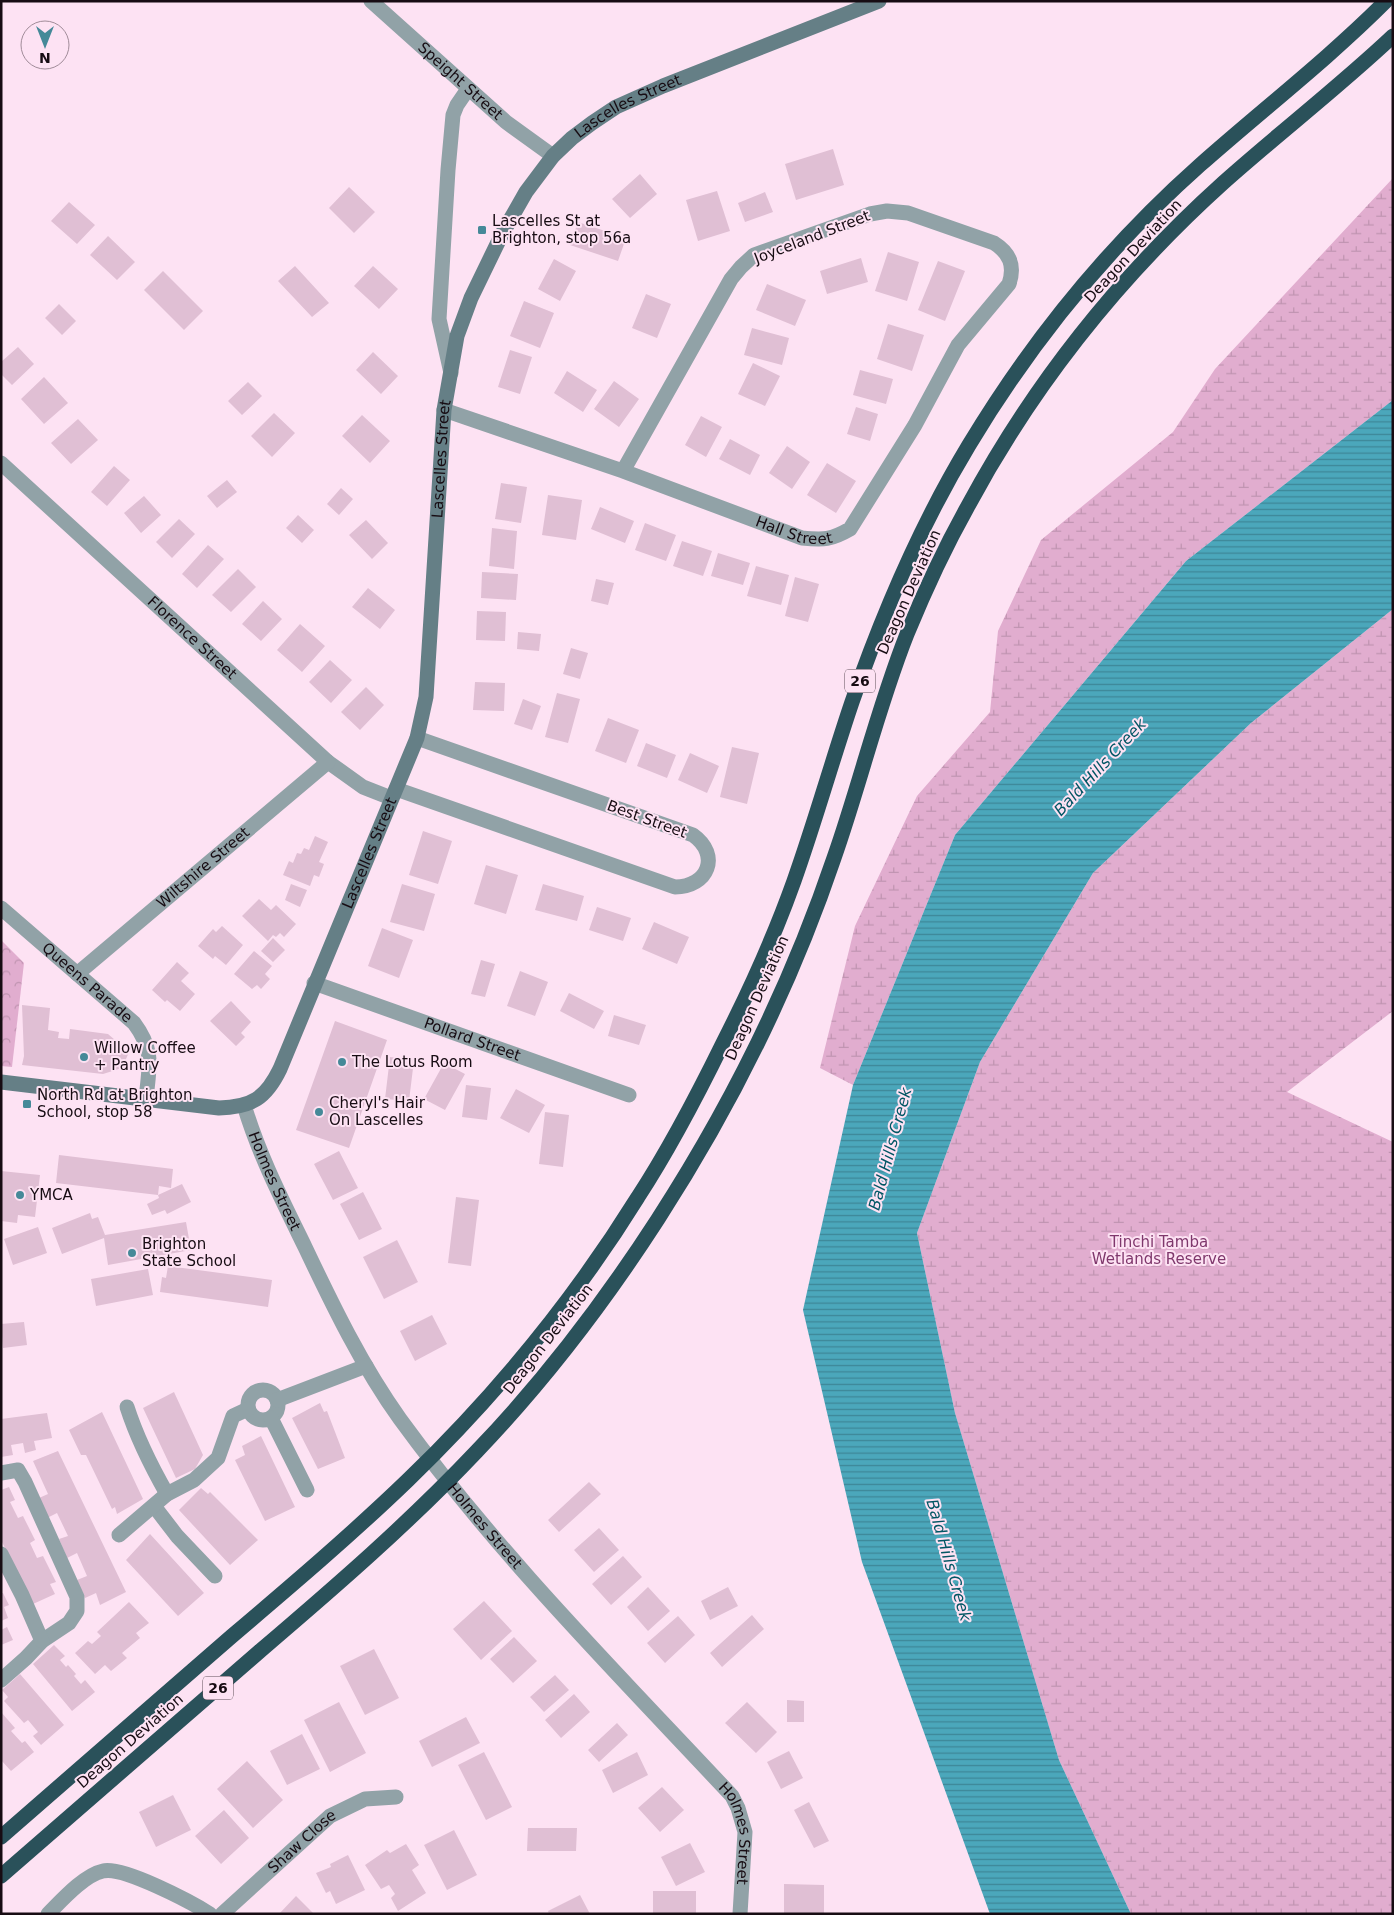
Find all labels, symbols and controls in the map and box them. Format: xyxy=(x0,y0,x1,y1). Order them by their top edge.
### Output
north arrow xyxy=(20,20,70,70)
street label: Speight Street xyxy=(414,38,507,124)
text: N xyxy=(39,50,51,66)
street label: Lascelles Street xyxy=(571,71,684,142)
street label: Deagon Deviation xyxy=(1080,196,1186,306)
street label: Joyceland Street xyxy=(751,207,873,268)
place label: Lascelles St at Brighton, stop 56a xyxy=(492,212,631,247)
marker: Lascelles St at Brighton, stop 56a xyxy=(476,224,488,236)
street label: Lascelles Street xyxy=(428,398,455,519)
street label: Hall Street xyxy=(753,512,834,548)
street label: Deagon Deviation xyxy=(873,527,945,657)
street label: Florence Street xyxy=(144,593,241,683)
road number: 26 xyxy=(845,669,875,692)
water label: Bald Hills Creek xyxy=(1050,714,1150,820)
street label: Lascelles Street xyxy=(338,795,400,911)
street label: Best Street xyxy=(605,796,689,842)
street label: Wiltshire Street xyxy=(153,823,253,912)
street label: Deagon Deviation xyxy=(721,933,793,1063)
street label: Queens Parade xyxy=(38,939,136,1027)
street label: Pollard Street xyxy=(422,1014,523,1065)
place label: Willow Coffee + Pantry xyxy=(94,1039,196,1074)
marker: Willow Coffee + Pantry xyxy=(78,1051,90,1063)
place label: The Lotus Room xyxy=(351,1053,473,1071)
marker: The Lotus Room xyxy=(336,1056,348,1068)
water label: Bald Hills Creek xyxy=(865,1085,916,1212)
place label: North Rd at Brighton School, stop 58 xyxy=(37,1086,193,1121)
place label: Cheryl's Hair On Lascelles xyxy=(329,1094,426,1129)
marker: North Rd at Brighton School, stop 58 xyxy=(21,1098,33,1110)
marker: Cheryl's Hair On Lascelles xyxy=(313,1106,325,1118)
street label: Holmes Street xyxy=(245,1129,305,1234)
place label: YMCA xyxy=(29,1186,74,1204)
marker: YMCA xyxy=(14,1189,26,1201)
park label: Tinchi Tamba Wetlands Reserve xyxy=(1092,1233,1226,1268)
place label: Brighton State School xyxy=(142,1235,236,1270)
marker: Brighton State School xyxy=(126,1247,138,1259)
street label: Deagon Deviation xyxy=(499,1280,597,1398)
street label: Holmes Street xyxy=(444,1479,526,1573)
water label: Bald Hills Creek xyxy=(923,1497,976,1624)
road number: 26 xyxy=(203,1676,233,1700)
street label: Deagon Deviation xyxy=(73,1690,187,1792)
street label: Holmes Street xyxy=(715,1779,754,1885)
street label: Shaw Close xyxy=(264,1806,339,1877)

